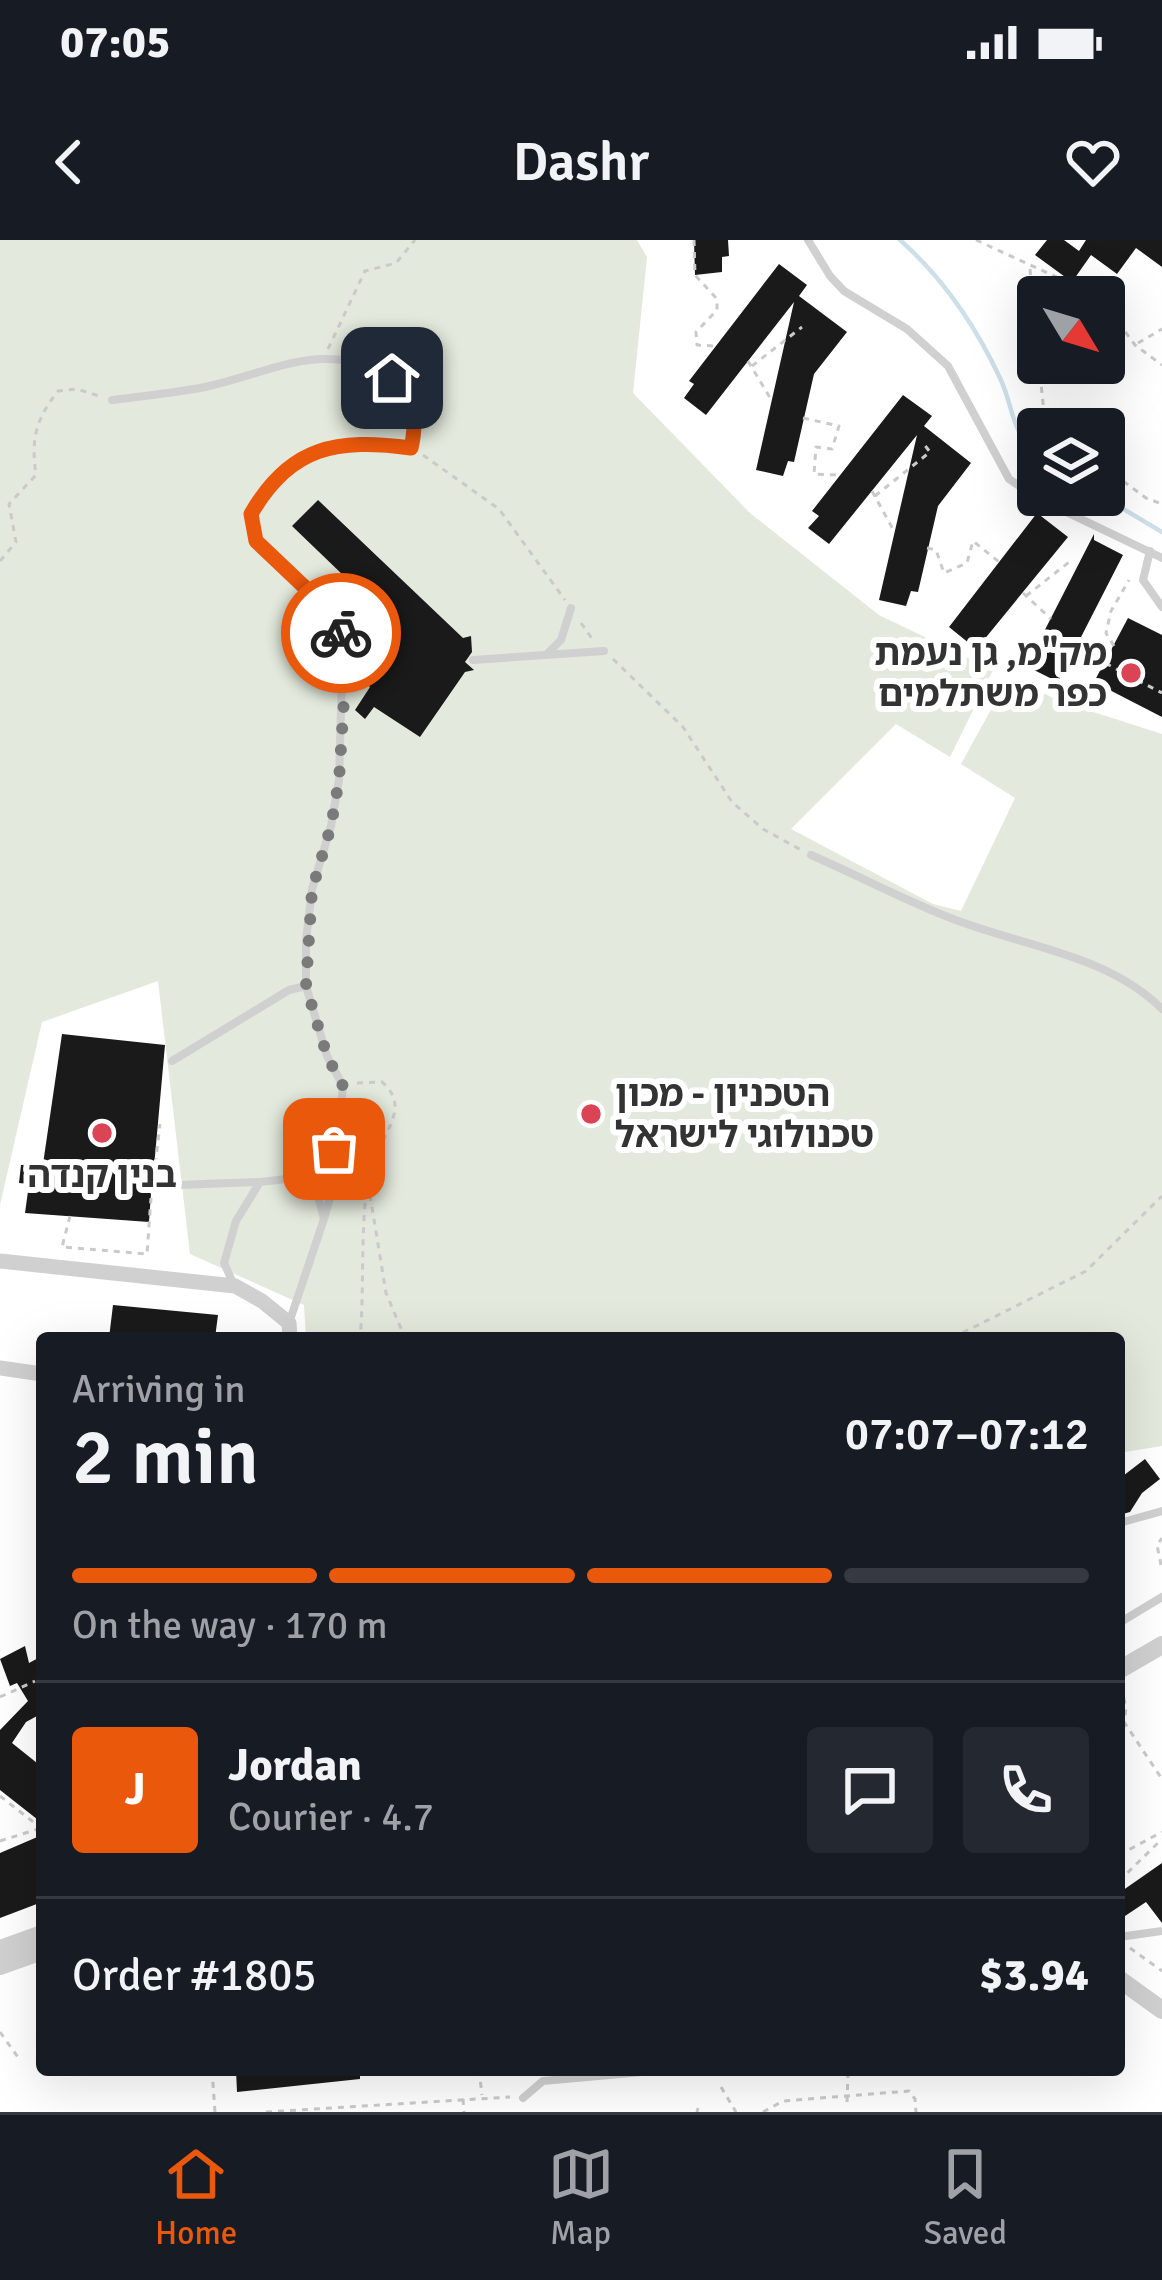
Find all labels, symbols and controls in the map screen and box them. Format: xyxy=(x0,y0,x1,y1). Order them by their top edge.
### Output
text: 07:05 xyxy=(60,15,170,70)
icon: back xyxy=(36,129,102,195)
text: Dashr xyxy=(513,129,649,196)
icon: heart xyxy=(1060,129,1126,195)
north arrow xyxy=(1017,276,1125,384)
map controls xyxy=(1017,276,1125,516)
pin xyxy=(341,327,443,429)
icon: home xyxy=(359,345,425,411)
button: layers xyxy=(1017,408,1125,516)
courier xyxy=(281,573,401,693)
icon: bike xyxy=(308,600,374,666)
place label: מק"מ, גן נעמת כפר משתלמים xyxy=(874,631,1107,717)
marker: מק"מ, גן נעמת כפר משתלמים xyxy=(1118,660,1144,686)
place label: הטכניון - מכון טכנולוגי לישראל xyxy=(615,1072,874,1158)
pin xyxy=(283,1098,385,1200)
marker: הטכניון - מכון טכנולוגי לישראל xyxy=(578,1101,604,1127)
icon: bag xyxy=(301,1116,367,1182)
marker: בנין קנדה xyxy=(89,1120,115,1146)
place label: בנין קנדה xyxy=(27,1153,177,1198)
text: Arriving in xyxy=(72,1365,246,1413)
text: 07:07–07:12 xyxy=(845,1407,1089,1462)
text: 2 min xyxy=(72,1410,259,1506)
text: On the way · 170 m xyxy=(72,1601,388,1649)
button: chat xyxy=(807,1727,933,1853)
button: phone xyxy=(963,1727,1089,1853)
text: Jordan xyxy=(228,1738,362,1793)
text: J xyxy=(124,1762,146,1817)
text: Courier · 4.7 xyxy=(228,1793,434,1841)
text: Order #1805 xyxy=(72,1948,317,2003)
text: $3.94 xyxy=(979,1948,1089,2003)
tab: Home xyxy=(155,2141,237,2254)
tab: Map xyxy=(548,2141,614,2254)
tab: Saved xyxy=(924,2141,1007,2254)

